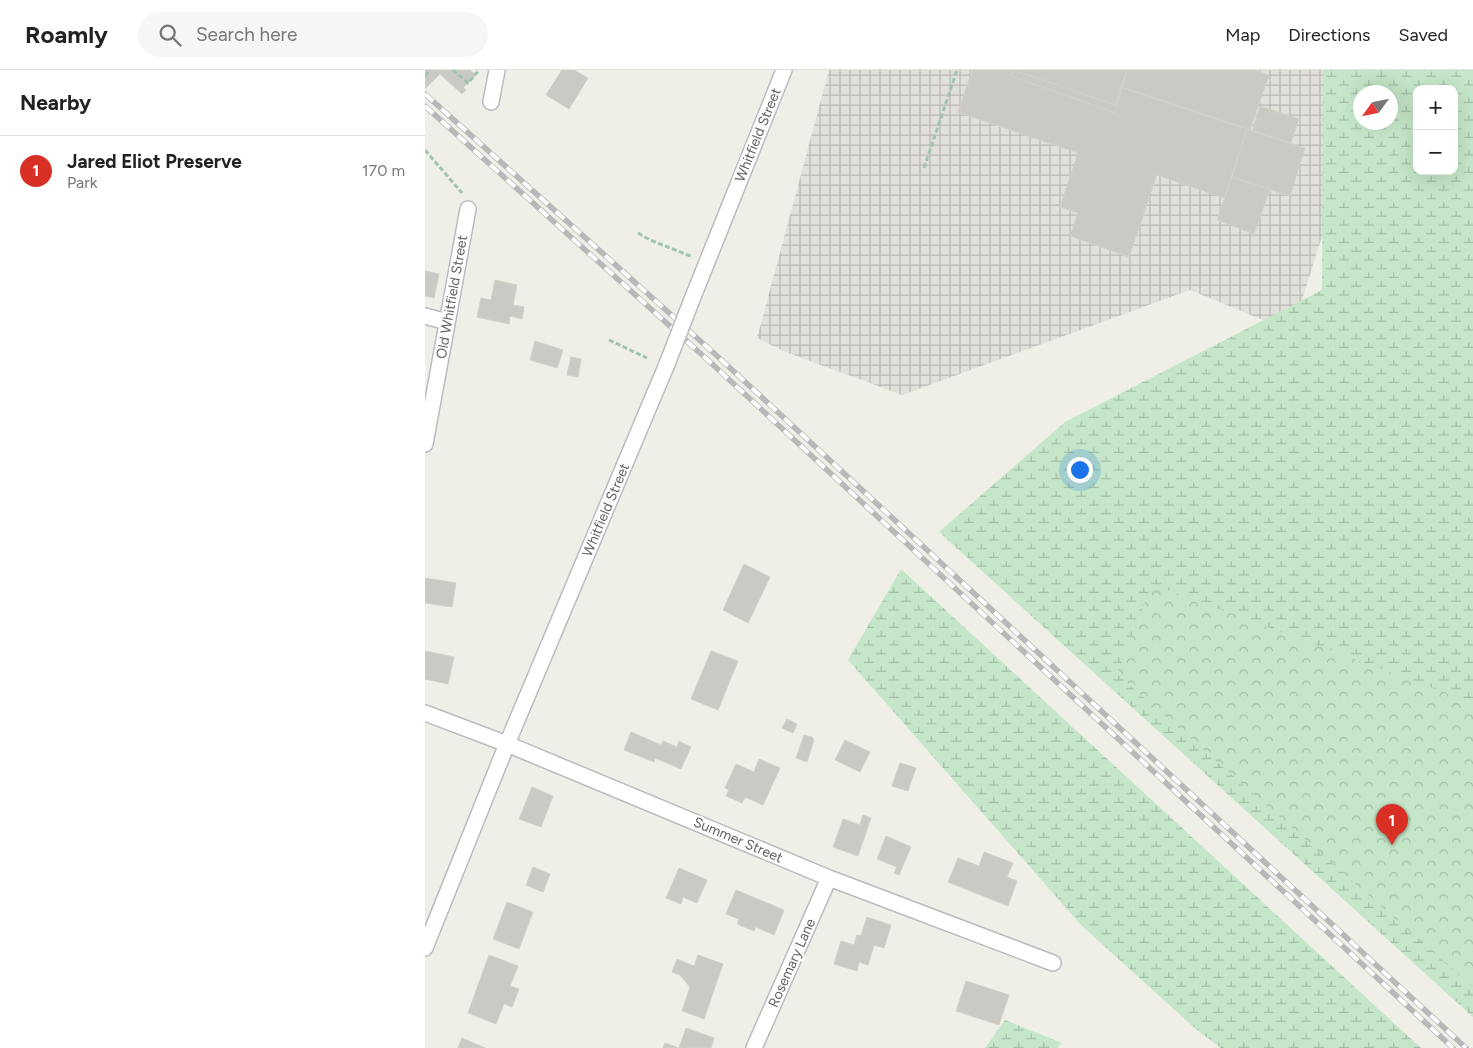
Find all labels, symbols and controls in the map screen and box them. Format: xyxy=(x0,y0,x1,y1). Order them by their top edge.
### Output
search box xyxy=(138,12,488,57)
text: Roamly xyxy=(25,20,108,49)
icon: search xyxy=(156,21,184,49)
text: Search here xyxy=(196,23,297,46)
text: Map xyxy=(1225,24,1260,46)
text: Directions xyxy=(1288,24,1370,46)
text: Saved xyxy=(1398,24,1448,46)
north arrow xyxy=(1353,85,1398,130)
map controls xyxy=(1413,85,1458,175)
button: + xyxy=(1413,85,1458,130)
street label: Whitfield Street xyxy=(731,86,785,184)
text: Nearby xyxy=(20,90,91,115)
button: − xyxy=(1413,130,1458,175)
text: Jared Eliot Preserve xyxy=(67,150,242,173)
text: 1 xyxy=(33,161,39,180)
text: 170 m xyxy=(362,161,405,180)
text: Park xyxy=(67,173,97,192)
street label: Old Whitfield Street xyxy=(433,234,471,360)
your location xyxy=(1067,457,1093,483)
street label: Whitfield Street xyxy=(579,461,633,559)
pin: 1 xyxy=(1376,804,1408,845)
street label: Summer Street xyxy=(691,814,785,866)
street label: Rosemary Lane xyxy=(765,916,819,1010)

